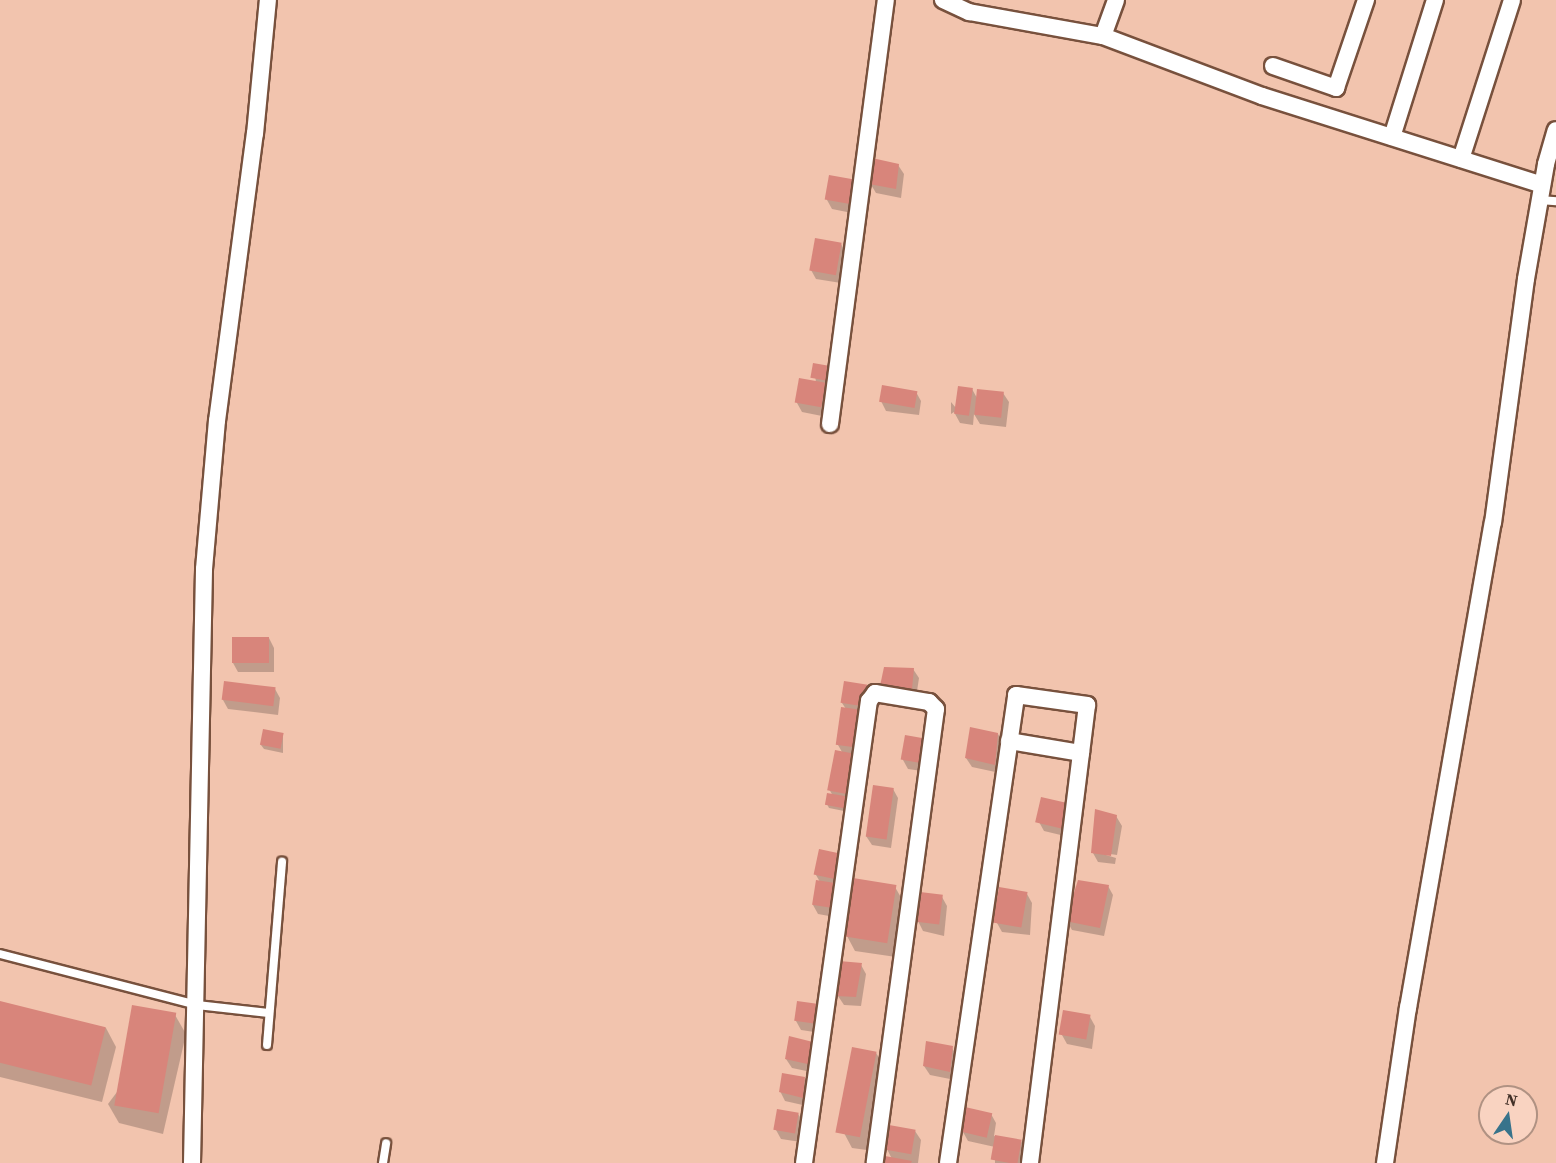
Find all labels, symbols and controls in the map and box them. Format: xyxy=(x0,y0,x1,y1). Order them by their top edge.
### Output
north arrow xyxy=(1478,1085,1538,1145)
text: N xyxy=(1503,1087,1520,1111)

